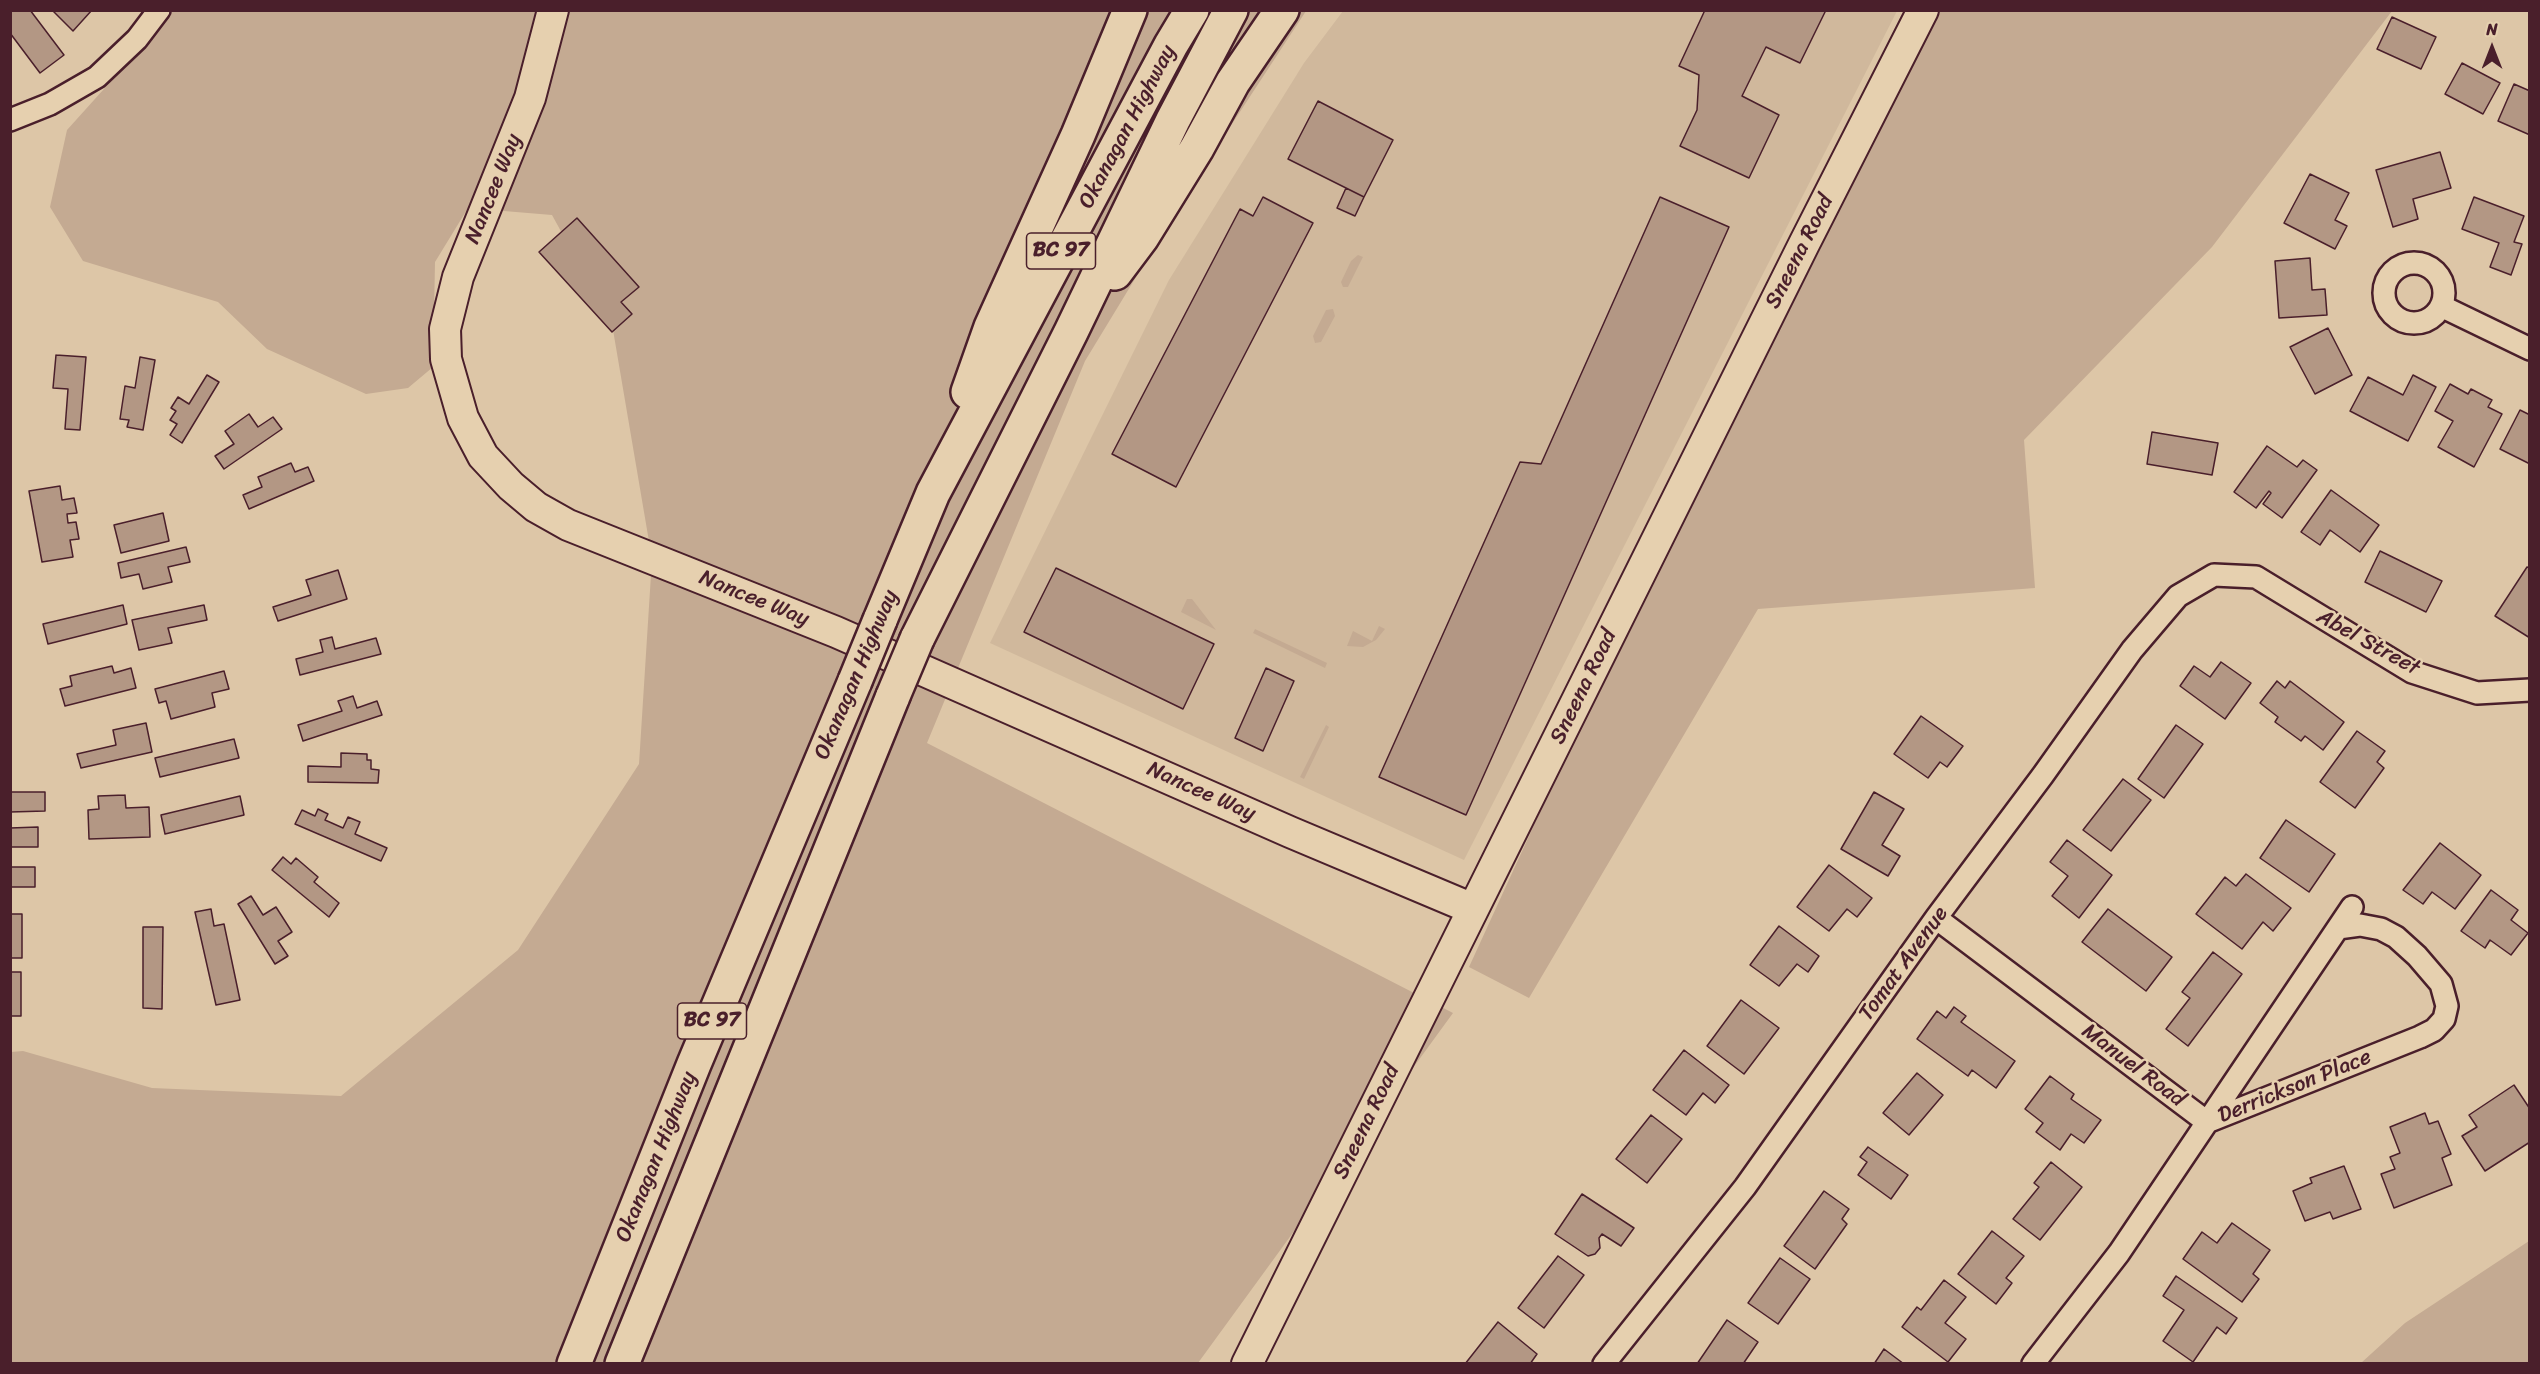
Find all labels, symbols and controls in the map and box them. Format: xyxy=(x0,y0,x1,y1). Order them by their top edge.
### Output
text: N xyxy=(2486,15,2498,44)
north arrow xyxy=(2462,18,2522,78)
street label: Okanagan Highway xyxy=(1074,41,1182,213)
street label: Nancee Way xyxy=(460,130,528,248)
street label: Sneena Road xyxy=(1760,191,1840,313)
road number: BC 97 xyxy=(1026,233,1096,269)
street label: Nancee Way xyxy=(695,565,813,633)
street label: Okanagan Highway xyxy=(809,586,905,764)
street label: Abel Street xyxy=(2312,604,2424,682)
street label: Sneena Road xyxy=(1545,625,1623,749)
street label: Nancee Way xyxy=(1143,756,1259,828)
street label: Tomat Avenue xyxy=(1854,902,1954,1026)
road number: BC 97 xyxy=(678,1003,746,1039)
street label: Manuel Road xyxy=(2076,1019,2190,1113)
street label: Derrickson Place xyxy=(2215,1044,2375,1130)
street label: Sneena Road xyxy=(1328,1060,1406,1184)
street label: Okanagan Highway xyxy=(611,1068,703,1246)

